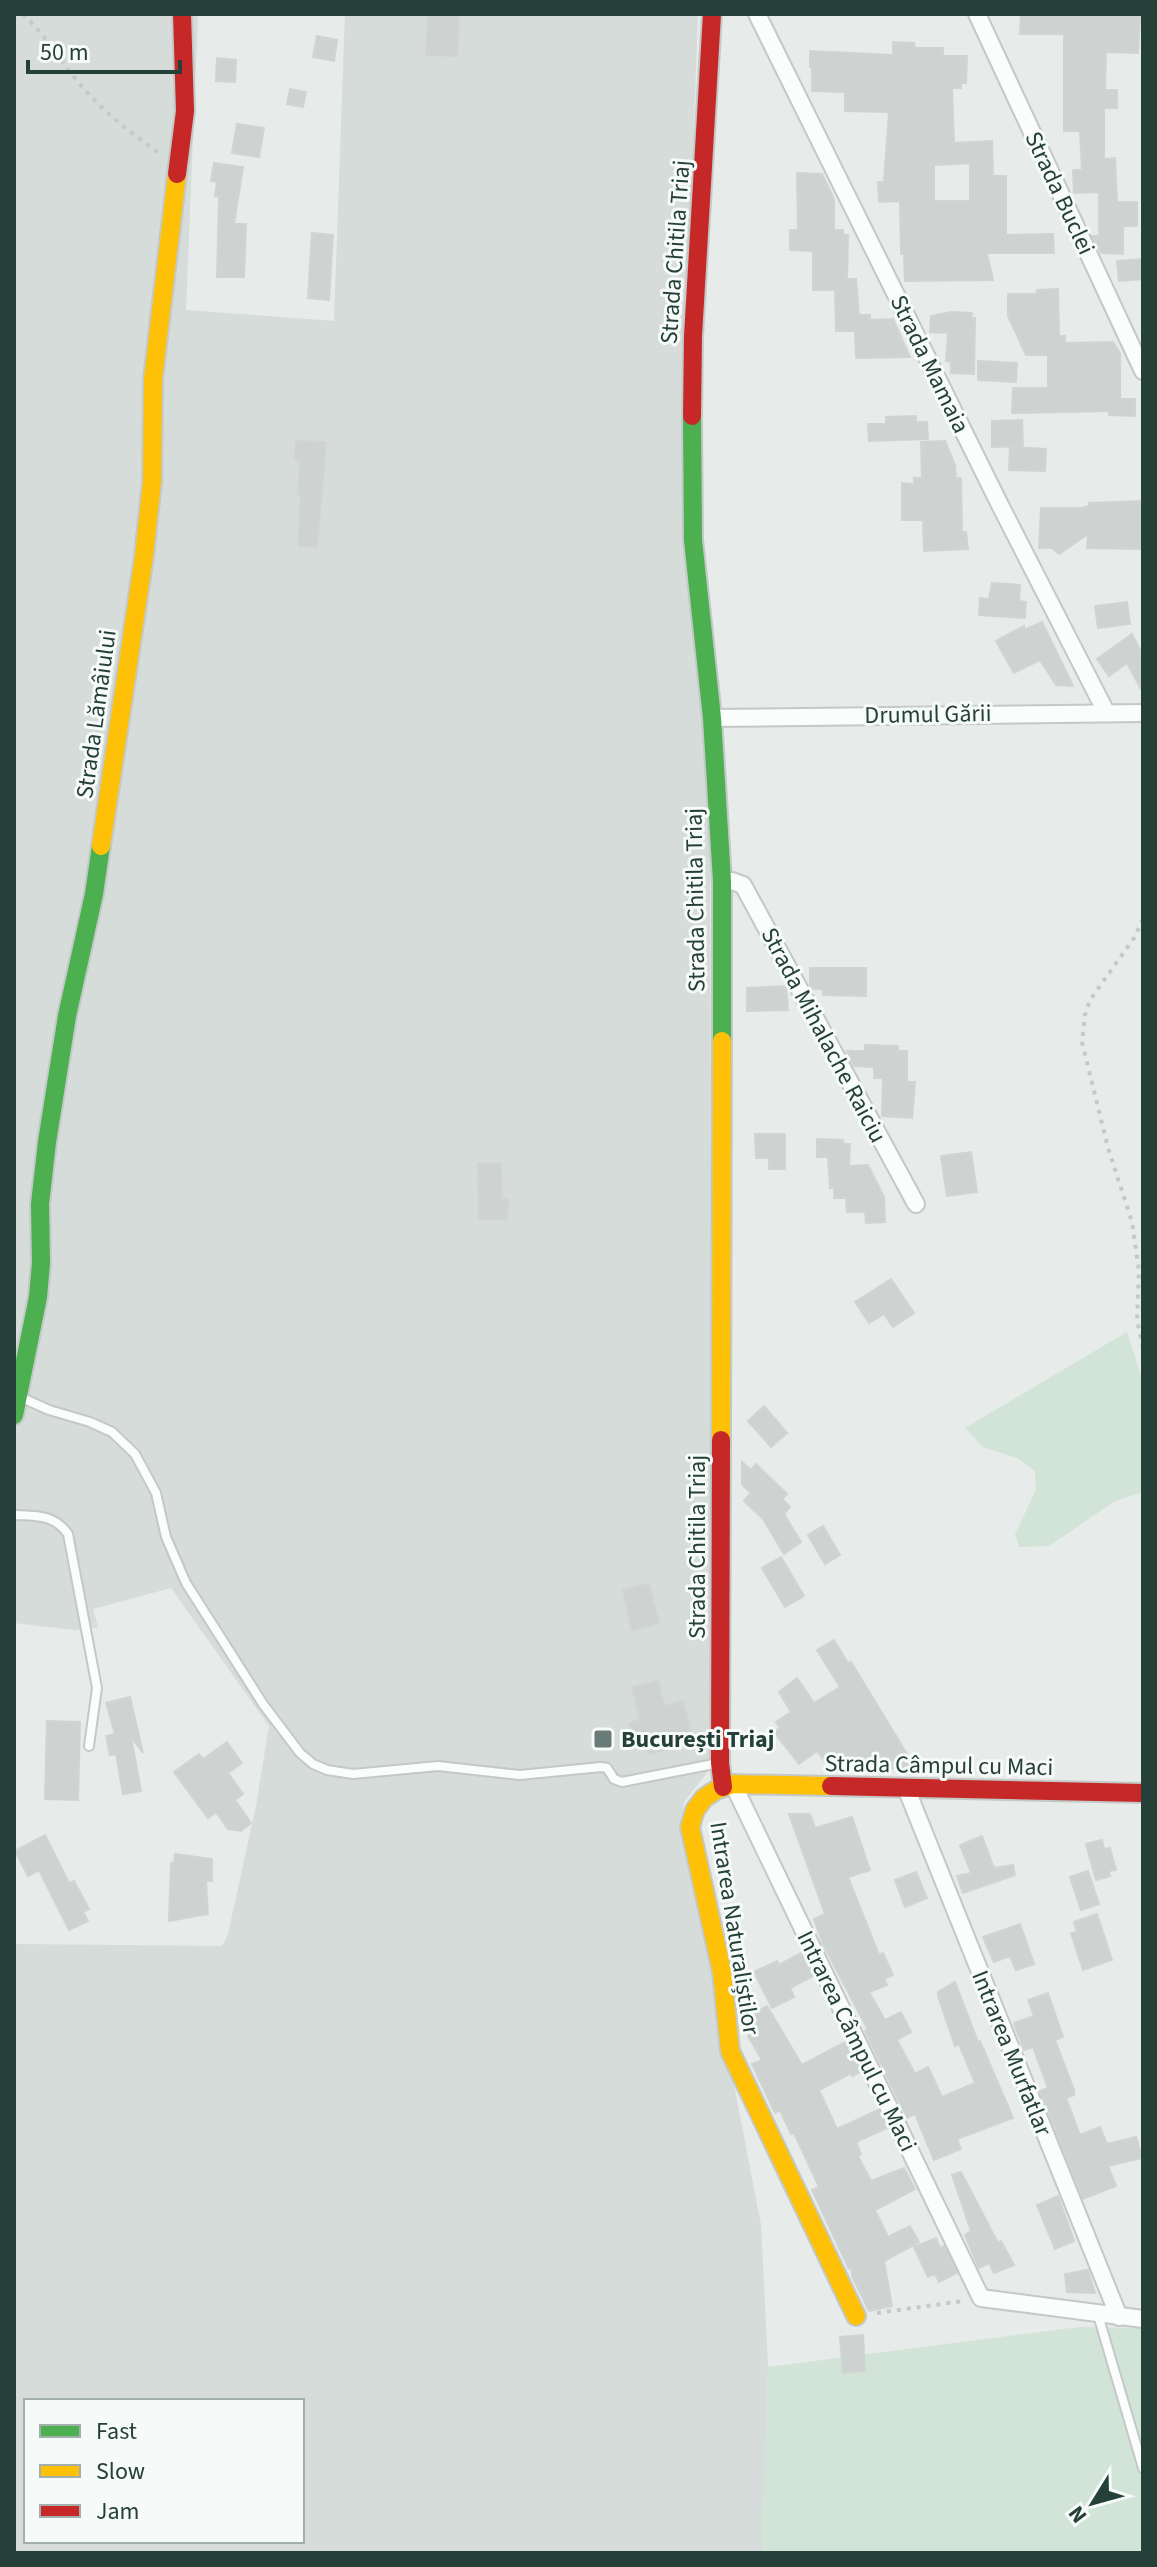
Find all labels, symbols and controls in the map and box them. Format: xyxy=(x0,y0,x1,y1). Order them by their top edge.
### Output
scale bar xyxy=(28,24,180,74)
text: 50 m xyxy=(40,35,89,70)
street label: Strada Buclei xyxy=(1016,126,1103,261)
street label: Strada Chitila Triaj xyxy=(652,159,699,345)
street label: Strada Mamaia xyxy=(881,289,978,439)
street label: Strada Lămâiului xyxy=(67,627,126,801)
street label: Drumul Gării xyxy=(864,696,992,733)
street label: Strada Chitila Triaj xyxy=(676,808,715,992)
street label: Strada Mihalache Raiciu xyxy=(752,921,895,1149)
street label: Strada Chitila Triaj xyxy=(680,1455,715,1639)
place label: București Triaj xyxy=(621,1722,774,1757)
marker: București Triaj xyxy=(592,1728,614,1750)
street label: Strada Câmpul cu Maci xyxy=(824,1746,1054,1785)
street label: Intrarea Naturaliștilor xyxy=(700,1819,769,2038)
street label: Intrarea Câmpul cu Maci xyxy=(788,1925,925,2158)
street label: Intrarea Murfatlar xyxy=(962,1965,1061,2142)
legend xyxy=(24,2399,304,2543)
text: Fast xyxy=(96,2414,137,2449)
text: Slow xyxy=(96,2454,145,2489)
north arrow xyxy=(1053,2463,1133,2543)
text: Jam xyxy=(96,2494,140,2529)
text: N xyxy=(1061,2499,1095,2530)

